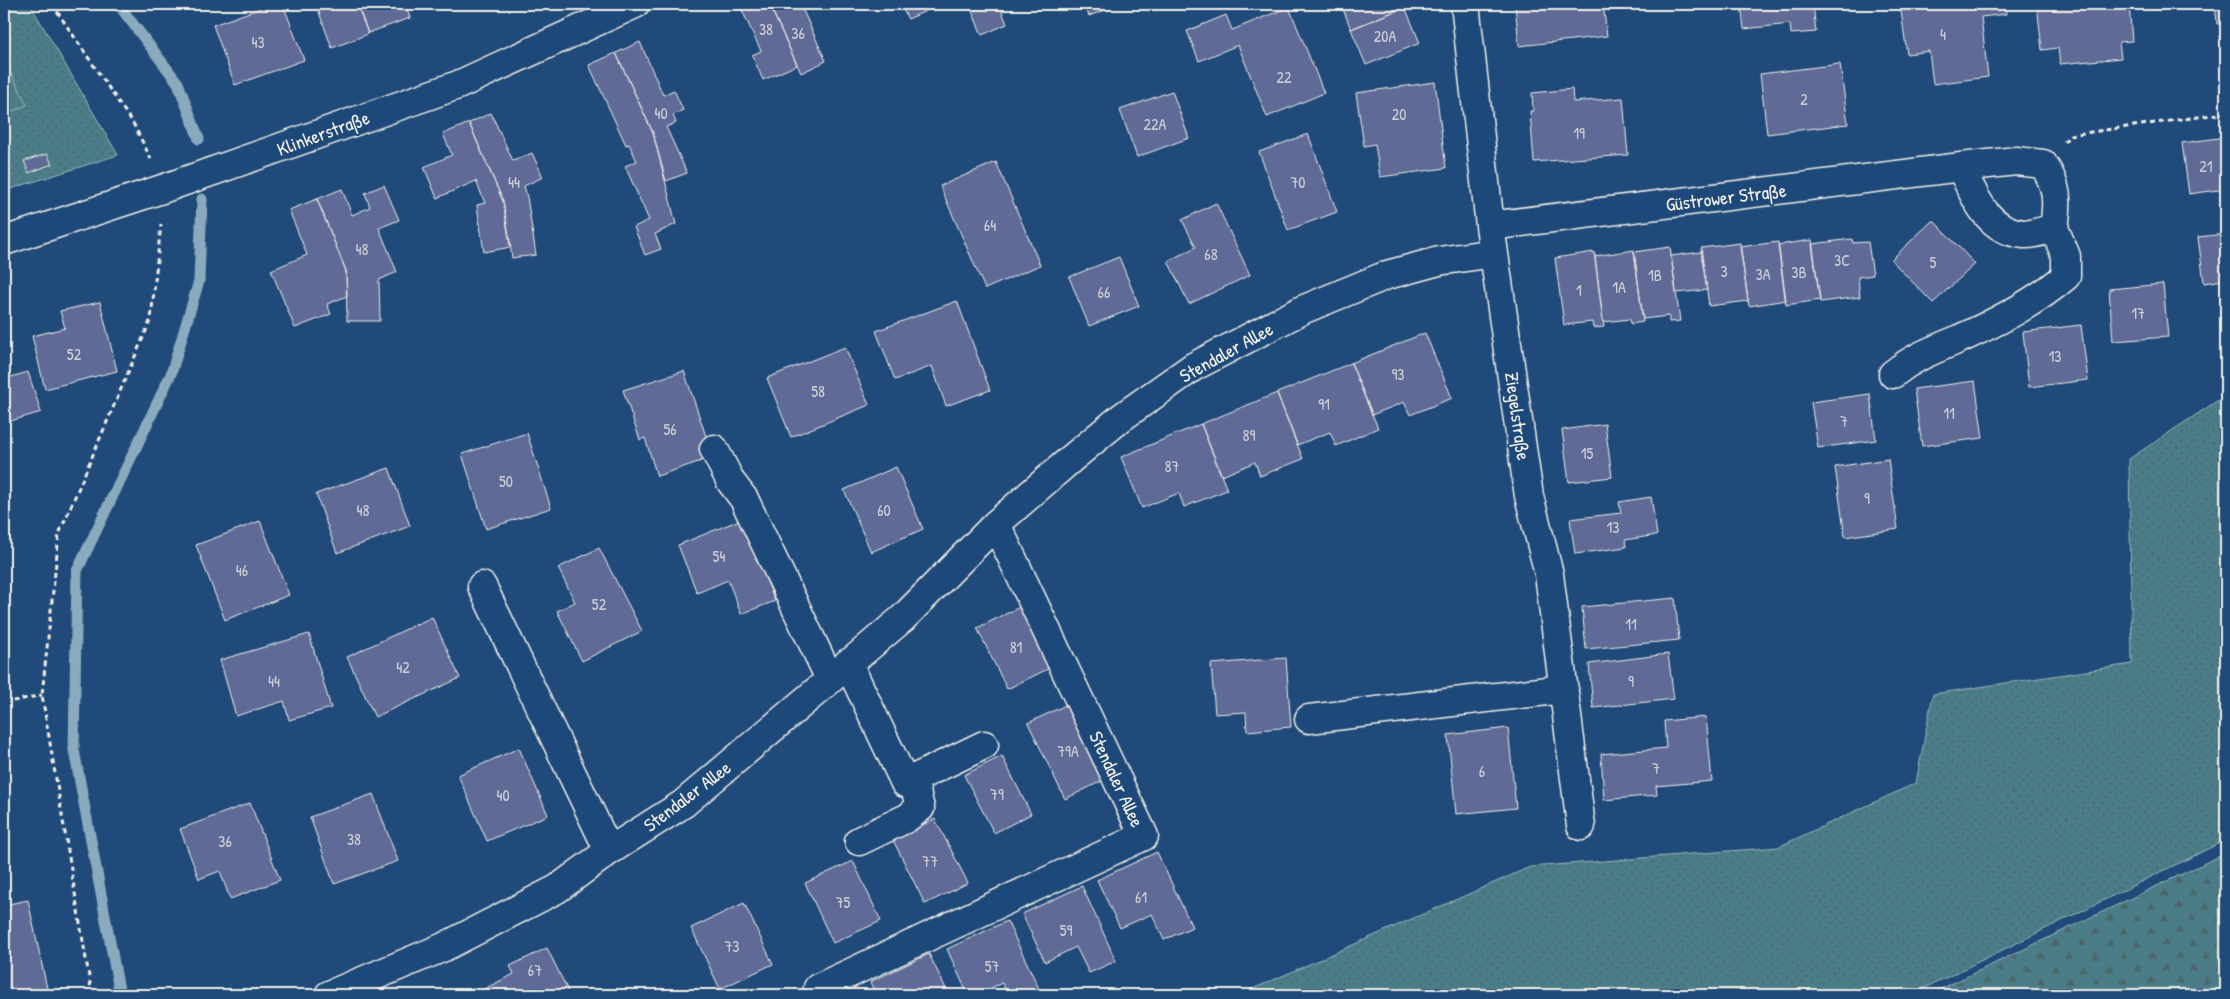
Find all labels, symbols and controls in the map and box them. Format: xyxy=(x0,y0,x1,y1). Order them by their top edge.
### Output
house number: 38 xyxy=(759,18,773,40)
house number: 36 xyxy=(791,22,805,44)
house number: 4 xyxy=(1940,23,1946,45)
house number: 20A xyxy=(1374,25,1396,47)
house number: 43 xyxy=(251,31,265,53)
house number: 22 xyxy=(1277,66,1292,88)
house number: 2 xyxy=(1800,88,1808,110)
house number: 40 xyxy=(654,102,668,124)
house number: 20 xyxy=(1392,103,1406,125)
street label: Klinkerstraße xyxy=(273,104,373,162)
house number: 22A xyxy=(1144,113,1167,135)
house number: 19 xyxy=(1573,122,1585,144)
house number: 21 xyxy=(2199,155,2213,177)
house number: 44 xyxy=(508,171,520,193)
house number: 70 xyxy=(1290,171,1306,193)
street label: Güstrower Straße xyxy=(1664,177,1788,217)
house number: 64 xyxy=(984,214,996,236)
house number: 48 xyxy=(356,238,369,260)
house number: 68 xyxy=(1204,243,1218,265)
house number: 3C xyxy=(1834,249,1850,271)
house number: 5 xyxy=(1930,251,1937,273)
house number: 3 xyxy=(1720,260,1728,282)
house number: 3B xyxy=(1791,261,1807,283)
house number: 3A xyxy=(1756,263,1771,285)
house number: 1B xyxy=(1648,264,1662,286)
house number: 1A xyxy=(1612,276,1626,298)
house number: 1 xyxy=(1576,279,1582,301)
house number: 66 xyxy=(1098,281,1110,303)
house number: 17 xyxy=(2131,302,2145,324)
street label: Stendaler Allee xyxy=(1175,315,1278,388)
house number: 52 xyxy=(67,343,82,365)
house number: 13 xyxy=(2049,345,2061,367)
house number: 93 xyxy=(1391,363,1405,385)
street label: Ziegelstraße xyxy=(1499,370,1537,462)
house number: 58 xyxy=(811,380,825,402)
house number: 91 xyxy=(1318,393,1330,415)
house number: 11 xyxy=(1943,402,1955,424)
house number: 7 xyxy=(1840,410,1848,432)
house number: 56 xyxy=(663,418,677,440)
house number: 89 xyxy=(1243,424,1256,446)
house number: 15 xyxy=(1581,442,1594,464)
house number: 87 xyxy=(1165,455,1179,477)
house number: 50 xyxy=(499,470,513,492)
house number: 9 xyxy=(1864,487,1870,509)
house number: 48 xyxy=(357,499,370,521)
house number: 60 xyxy=(877,499,891,521)
house number: 13 xyxy=(1607,516,1619,538)
house number: 54 xyxy=(713,545,725,567)
house number: 46 xyxy=(236,559,248,581)
house number: 52 xyxy=(592,593,607,615)
house number: 11 xyxy=(1625,613,1637,635)
house number: 81 xyxy=(1010,636,1023,658)
house number: 42 xyxy=(396,656,410,678)
house number: 44 xyxy=(268,670,280,692)
house number: 9 xyxy=(1628,670,1634,692)
street label: Stendaler Allee xyxy=(1083,727,1151,832)
house number: 79A xyxy=(1057,740,1079,762)
street label: Stendaler Allee xyxy=(638,754,736,837)
house number: 7 xyxy=(1652,757,1660,779)
house number: 6 xyxy=(1479,760,1485,782)
house number: 79 xyxy=(990,783,1004,805)
house number: 40 xyxy=(496,784,510,806)
house number: 38 xyxy=(347,828,361,850)
house number: 36 xyxy=(218,830,232,852)
house number: 77 xyxy=(922,850,938,872)
house number: 61 xyxy=(1135,886,1147,908)
house number: 75 xyxy=(836,891,851,913)
house number: 59 xyxy=(1060,919,1072,941)
house number: 73 xyxy=(724,935,740,957)
house number: 57 xyxy=(985,955,999,977)
house number: 67 xyxy=(528,959,542,981)

